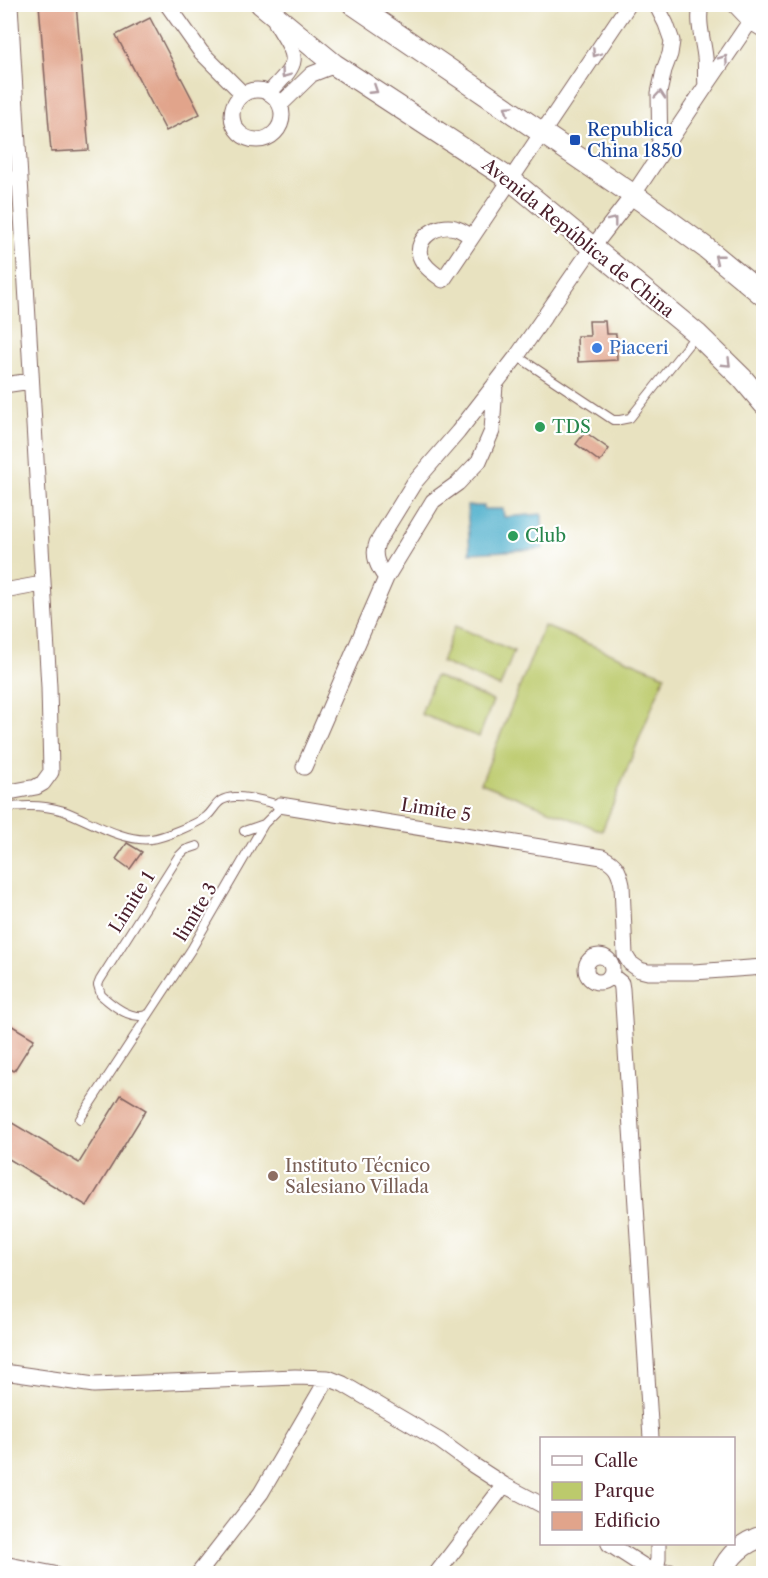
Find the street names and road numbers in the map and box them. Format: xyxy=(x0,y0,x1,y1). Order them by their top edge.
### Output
street label: Avenida República de China xyxy=(477,153,679,323)
street label: Limite 5 xyxy=(399,794,473,826)
street label: Limite 1 xyxy=(105,867,160,937)
street label: limite 3 xyxy=(170,879,222,945)

